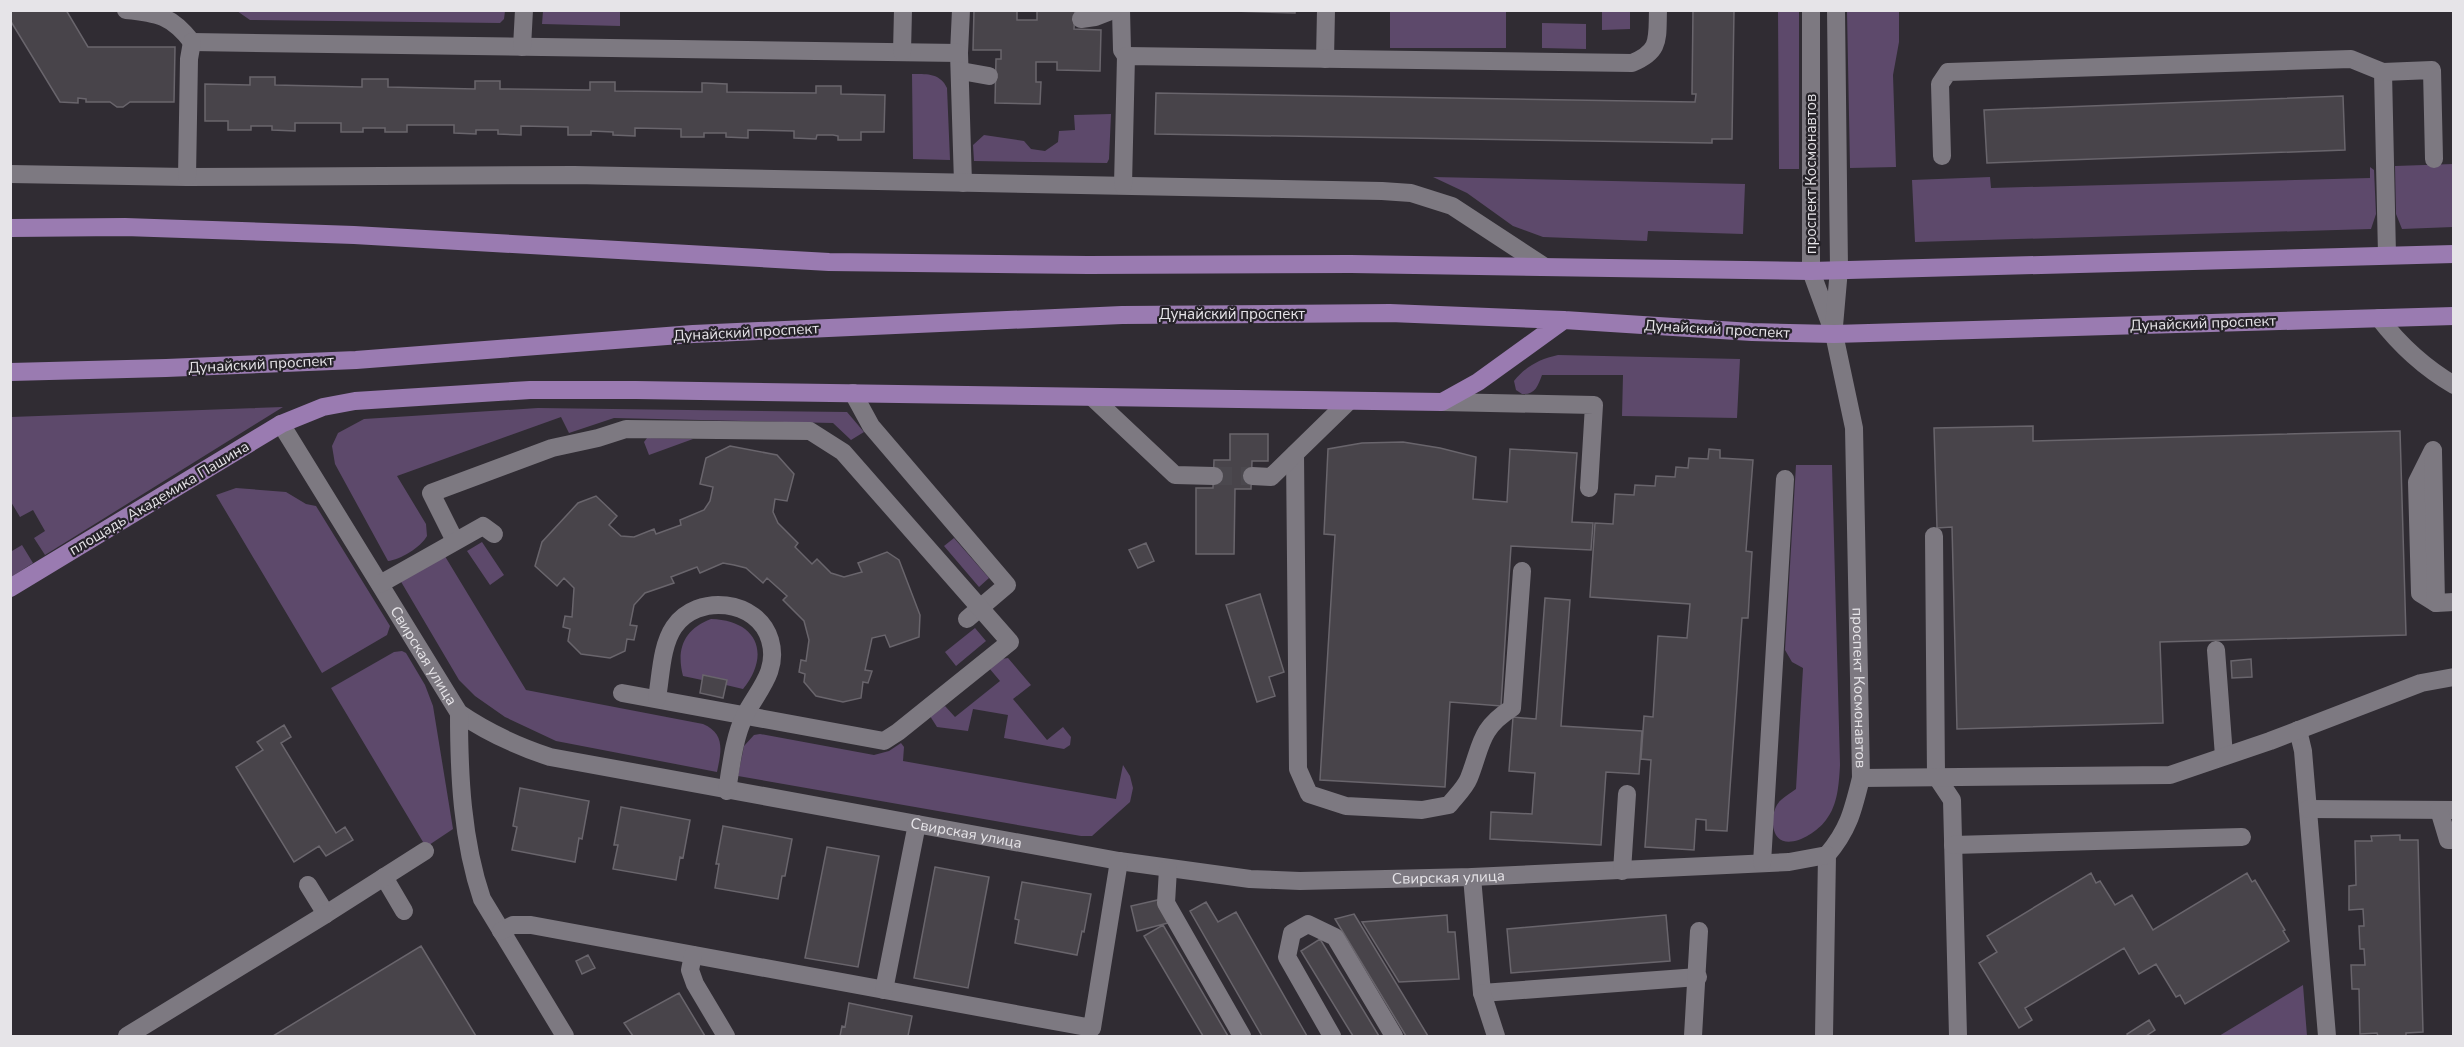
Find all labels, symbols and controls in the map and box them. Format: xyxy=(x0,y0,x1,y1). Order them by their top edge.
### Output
street label: проспект Космонавтов xyxy=(1801,94,1821,254)
street label: Дунайский проспект xyxy=(1159,304,1305,324)
street label: Дунайский проспект xyxy=(2130,310,2277,336)
street label: Дунайский проспект xyxy=(1644,315,1791,343)
street label: Дунайский проспект xyxy=(673,318,820,346)
street label: Дунайский проспект xyxy=(188,350,335,378)
street label: площадь Академика Пашина xyxy=(65,436,253,560)
street label: Свирская улица xyxy=(386,602,462,709)
street label: проспект Космонавтов xyxy=(1848,607,1871,768)
street label: Свирская улица xyxy=(909,813,1024,853)
street label: Свирская улица xyxy=(1392,865,1505,889)

